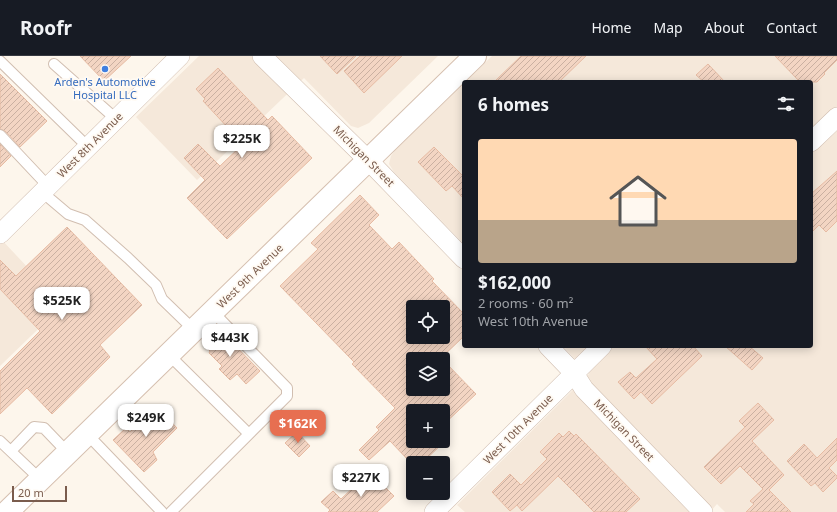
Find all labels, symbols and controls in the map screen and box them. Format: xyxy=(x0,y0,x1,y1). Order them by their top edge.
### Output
text: Roofr xyxy=(20,15,72,41)
text: Home xyxy=(592,18,631,37)
text: Map xyxy=(653,18,683,37)
text: About xyxy=(705,18,744,37)
text: Contact xyxy=(766,18,817,37)
marker: Arden's Automotive Hospital LLC xyxy=(100,64,110,74)
place label: Arden's Automotive Hospital LLC xyxy=(54,74,156,102)
text: 6 homes xyxy=(478,93,549,116)
icon: filters xyxy=(775,93,797,115)
street label: West 8th Avenue xyxy=(54,109,126,181)
street label: Michigan Street xyxy=(330,122,398,190)
pin: $225K xyxy=(214,125,270,159)
text: $225K xyxy=(223,129,261,147)
icon: home xyxy=(602,165,674,237)
street label: West 9th Avenue xyxy=(213,240,286,311)
text: $162,000 xyxy=(478,271,551,294)
pin: $525K xyxy=(34,287,90,321)
text: $525K xyxy=(43,291,81,309)
text: 2 rooms · 60 m² xyxy=(478,294,573,312)
map controls xyxy=(406,300,450,500)
button: locate xyxy=(406,300,450,344)
text: West 10th Avenue xyxy=(478,312,588,330)
pin: $443K xyxy=(202,324,258,358)
text: $443K xyxy=(211,328,249,346)
button: layers xyxy=(406,352,450,396)
street label: West 10th Avenue xyxy=(479,390,556,467)
street label: Michigan Street xyxy=(591,395,658,464)
pin: $249K xyxy=(118,404,174,438)
button: + xyxy=(406,404,450,448)
text: $249K xyxy=(127,408,165,426)
pin: $162K xyxy=(270,410,326,444)
text: $162K xyxy=(279,414,317,432)
button: − xyxy=(406,456,450,500)
pin: $227K xyxy=(333,464,389,498)
text: $227K xyxy=(342,468,380,486)
scale bar xyxy=(12,484,67,503)
text: 20 m xyxy=(18,485,44,500)

